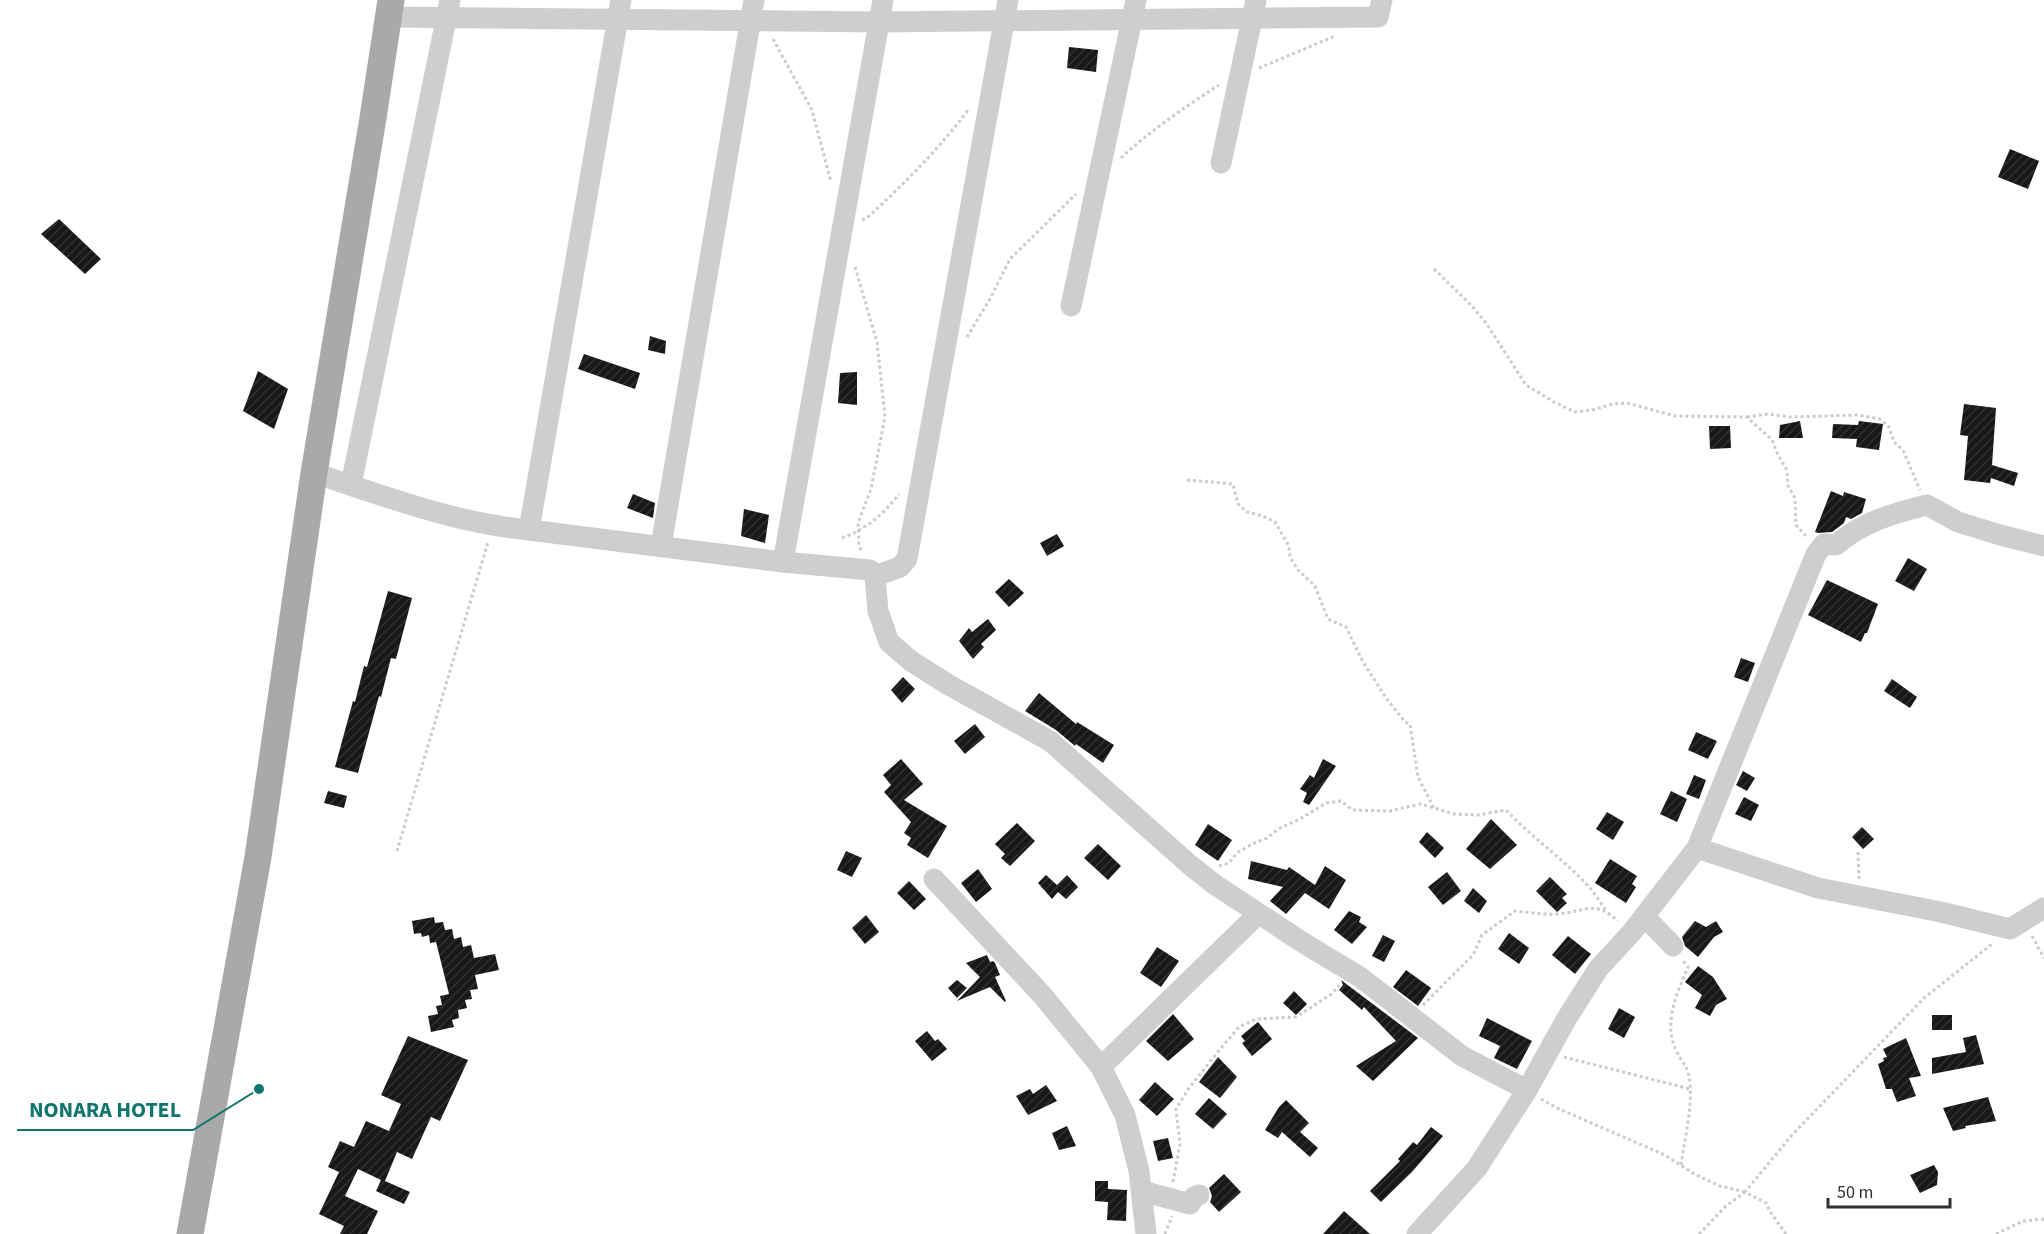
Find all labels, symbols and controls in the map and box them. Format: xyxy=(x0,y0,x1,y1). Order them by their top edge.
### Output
callout: NONARA HOTEL xyxy=(17,1090,193,1130)
text: NONARA HOTEL xyxy=(29,1094,181,1126)
scale bar xyxy=(1828,1171,1950,1209)
text: 50 m xyxy=(1837,1180,1873,1205)

